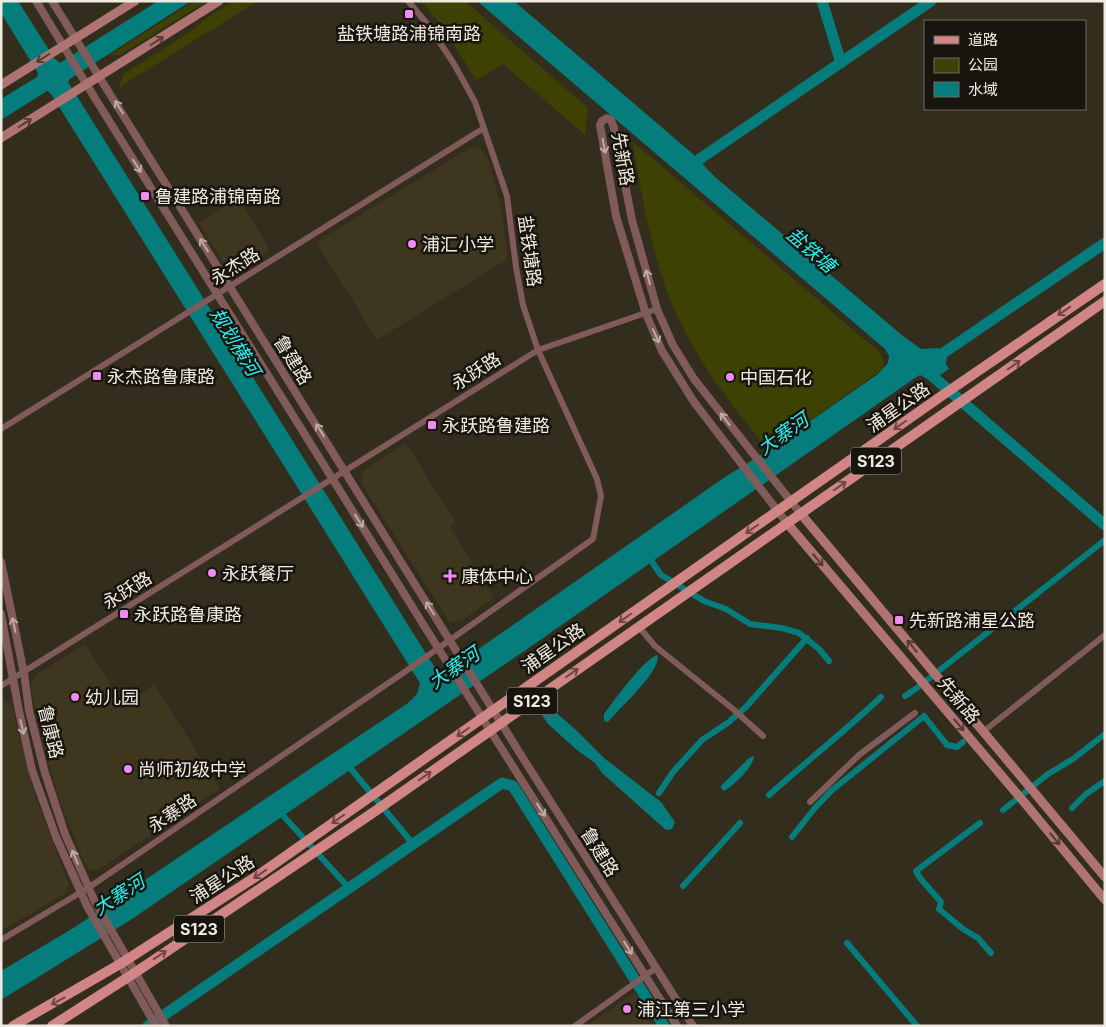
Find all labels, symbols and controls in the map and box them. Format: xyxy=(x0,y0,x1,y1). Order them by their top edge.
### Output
marker: 盐铁塘路浦锦南路 xyxy=(403,8,415,20)
legend xyxy=(924,20,1086,110)
place label: 盐铁塘路浦锦南路 xyxy=(337,23,481,44)
text: 道路 xyxy=(968,30,998,49)
one-way arrow xyxy=(149,35,163,45)
one-way arrow xyxy=(37,54,51,64)
text: 公园 xyxy=(968,55,998,74)
text: 水域 xyxy=(968,80,998,99)
one-way arrow xyxy=(113,101,123,115)
one-way arrow xyxy=(18,118,32,128)
street label: 先新路 xyxy=(608,131,638,187)
one-way arrow xyxy=(599,137,609,153)
one-way arrow xyxy=(132,159,142,173)
place label: 鲁建路浦锦南路 xyxy=(155,186,281,207)
marker: 鲁建路浦锦南路 xyxy=(139,190,151,202)
street label: 盐铁塘路 xyxy=(515,214,545,288)
water label: 盐铁塘 xyxy=(782,223,842,279)
place label: 浦汇小学 xyxy=(422,234,494,255)
marker: 浦汇小学 xyxy=(406,238,418,250)
one-way arrow xyxy=(199,239,209,253)
street label: 永杰路 xyxy=(207,243,263,289)
one-way arrow xyxy=(643,270,652,286)
water label: 规划横河 xyxy=(205,304,267,384)
one-way arrow xyxy=(1058,307,1072,317)
one-way arrow xyxy=(651,328,661,343)
street label: 鲁建路 xyxy=(270,332,316,388)
street label: 永跃路 xyxy=(448,348,504,394)
one-way arrow xyxy=(1007,360,1021,370)
place label: 永杰路鲁康路 xyxy=(107,366,215,387)
place label: 中国石化 xyxy=(740,367,812,388)
marker: 永杰路鲁康路 xyxy=(91,370,103,382)
marker: 中国石化 xyxy=(724,371,736,383)
street label: 浦星公路 xyxy=(862,378,934,436)
water label: 大寨河 xyxy=(753,406,816,460)
one-way arrow xyxy=(719,413,730,426)
place label: 永跃路鲁建路 xyxy=(442,415,550,436)
marker: 永跃路鲁建路 xyxy=(426,419,438,431)
one-way arrow xyxy=(893,420,907,430)
one-way arrow xyxy=(314,424,324,438)
road number: S123 xyxy=(851,448,901,474)
one-way arrow xyxy=(833,481,847,491)
one-way arrow xyxy=(353,514,364,528)
one-way arrow xyxy=(746,523,760,534)
one-way arrow xyxy=(813,554,824,567)
place label: 永跃餐厅 xyxy=(222,563,294,584)
place label: 康体中心 xyxy=(461,566,533,587)
street label: 永跃路 xyxy=(99,567,155,613)
marker: 永跃餐厅 xyxy=(206,567,218,579)
marker: 康体中心 xyxy=(443,569,457,583)
one-way arrow xyxy=(425,601,435,615)
place label: 永跃路鲁康路 xyxy=(134,604,242,625)
marker: 永跃路鲁康路 xyxy=(118,608,130,620)
place label: 先新路浦星公路 xyxy=(909,610,1035,631)
one-way arrow xyxy=(618,613,632,623)
marker: 先新路浦星公路 xyxy=(893,614,905,626)
one-way arrow xyxy=(8,617,18,633)
street label: 浦星公路 xyxy=(517,619,589,677)
one-way arrow xyxy=(907,639,918,652)
water label: 大寨河 xyxy=(424,640,487,694)
one-way arrow xyxy=(565,668,579,678)
street label: 先新路 xyxy=(934,673,984,727)
place label: 幼儿园 xyxy=(85,687,139,708)
road number: S123 xyxy=(507,688,557,714)
marker: 幼儿园 xyxy=(69,691,81,703)
street label: 鲁康路 xyxy=(34,703,68,761)
one-way arrow xyxy=(18,718,27,734)
one-way arrow xyxy=(953,719,965,732)
one-way arrow xyxy=(457,727,471,737)
place label: 尚师初级中学 xyxy=(138,759,246,780)
marker: 尚师初级中学 xyxy=(122,763,134,775)
one-way arrow xyxy=(418,771,432,781)
street label: 永寨路 xyxy=(144,789,200,837)
one-way arrow xyxy=(536,803,547,817)
one-way arrow xyxy=(331,814,345,824)
street label: 鲁建路 xyxy=(577,824,623,880)
one-way arrow xyxy=(1050,833,1061,846)
one-way arrow xyxy=(70,850,80,865)
street label: 浦星公路 xyxy=(186,851,258,907)
water label: 大寨河 xyxy=(89,868,153,920)
one-way arrow xyxy=(253,869,267,879)
road number: S123 xyxy=(174,916,224,942)
one-way arrow xyxy=(623,940,633,954)
one-way arrow xyxy=(153,950,167,960)
one-way arrow xyxy=(51,996,65,1006)
place label: 浦江第三小学 xyxy=(637,999,745,1020)
marker: 浦江第三小学 xyxy=(621,1003,633,1015)

